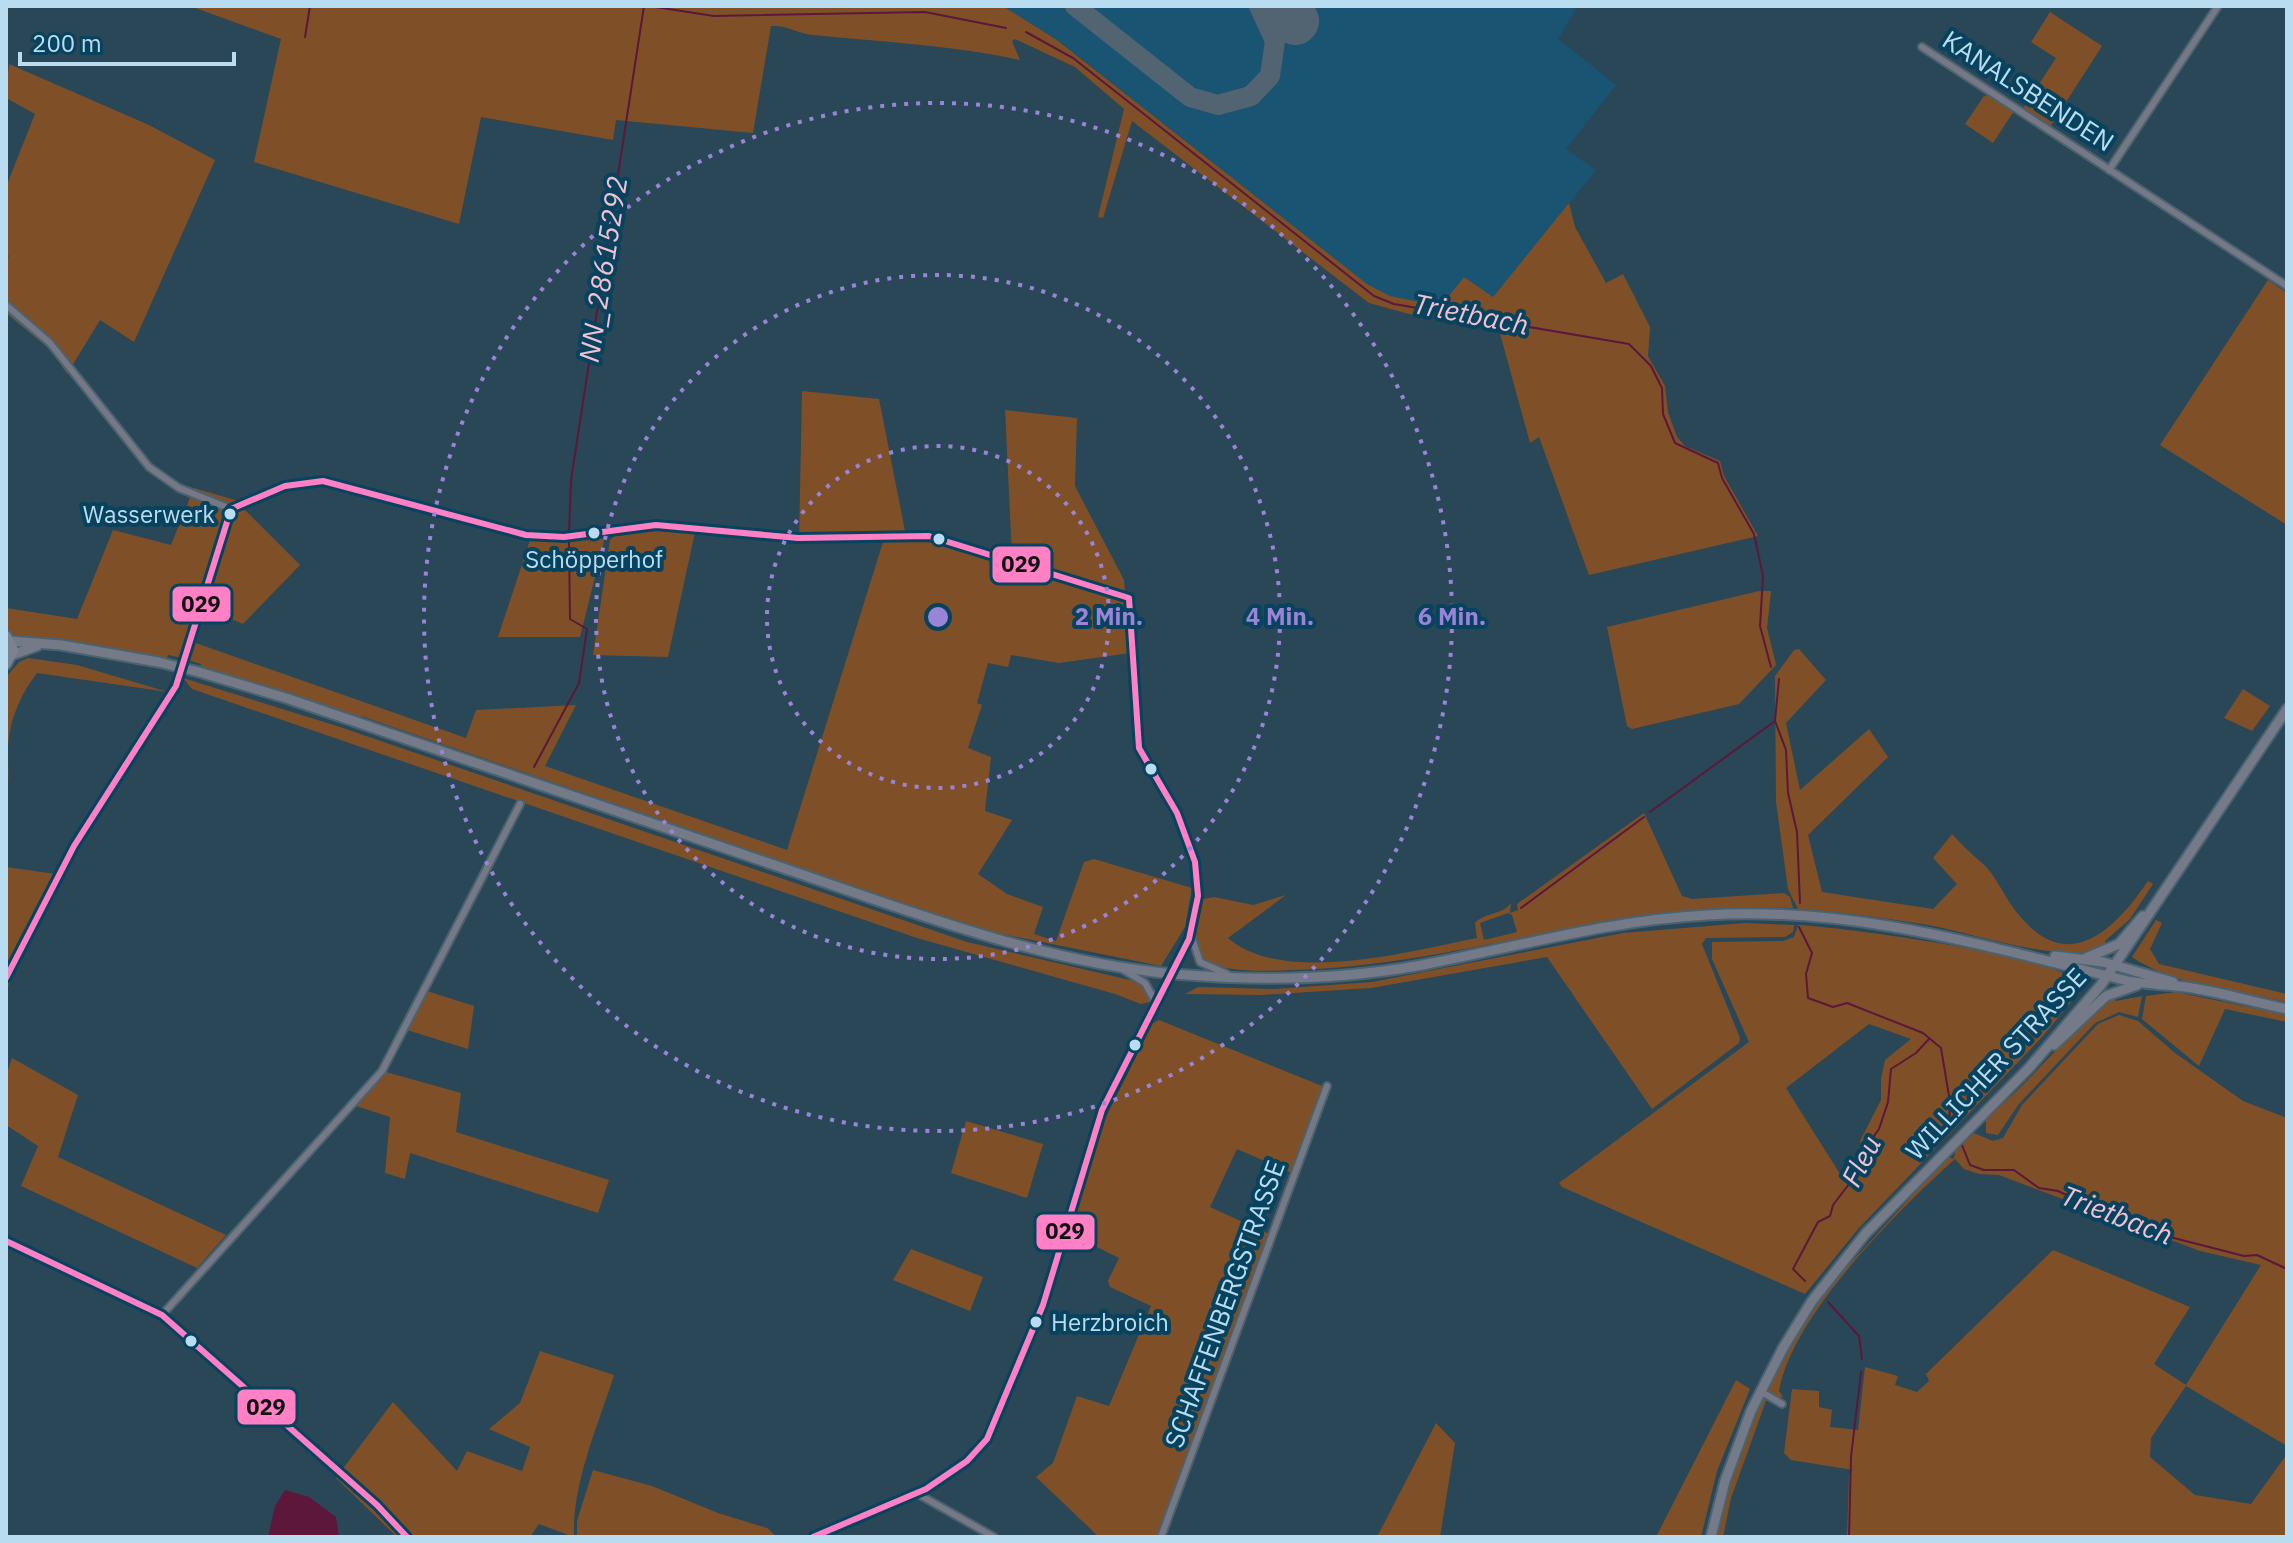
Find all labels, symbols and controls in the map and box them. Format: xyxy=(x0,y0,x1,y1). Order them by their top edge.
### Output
scale bar xyxy=(20,16,234,66)
street label: KANALSBENDEN xyxy=(1936,22,2121,158)
text: 200 m xyxy=(32,27,102,59)
water label: NN_28615292 xyxy=(570,173,635,365)
water label: Trietbach xyxy=(1410,284,1532,343)
place label: Wasserwerk xyxy=(83,498,215,530)
marker: Wasserwerk xyxy=(222,506,238,522)
marker: Schöpperhof xyxy=(586,525,602,541)
unlabelled marker xyxy=(931,531,947,547)
place label: Schöpperhof xyxy=(525,543,663,575)
line badge: 029 xyxy=(991,545,1052,584)
text: 029 xyxy=(1001,549,1041,578)
line badge: 029 xyxy=(171,585,232,623)
text: 029 xyxy=(181,589,221,618)
text: 2 Min. xyxy=(1075,600,1143,632)
text: 4 Min. xyxy=(1246,600,1314,632)
text: 6 Min. xyxy=(1418,600,1486,632)
centre of rings xyxy=(924,603,952,631)
unlabelled marker xyxy=(1143,761,1159,777)
street label: WILLICHER STRASSE xyxy=(1897,960,2093,1167)
unlabelled marker xyxy=(1127,1037,1143,1053)
water label: Fleu xyxy=(1832,1129,1889,1193)
street label: SCHAFFENBERGSTRASSE xyxy=(1156,1155,1292,1452)
water label: Trietbach xyxy=(2056,1176,2178,1253)
line badge: 029 xyxy=(1035,1213,1096,1251)
text: 029 xyxy=(1045,1216,1085,1245)
place label: Herzbroich xyxy=(1051,1306,1169,1338)
marker: Herzbroich xyxy=(1028,1314,1044,1330)
unlabelled marker xyxy=(183,1333,199,1349)
line badge: 029 xyxy=(236,1388,297,1426)
text: 029 xyxy=(246,1392,286,1421)

